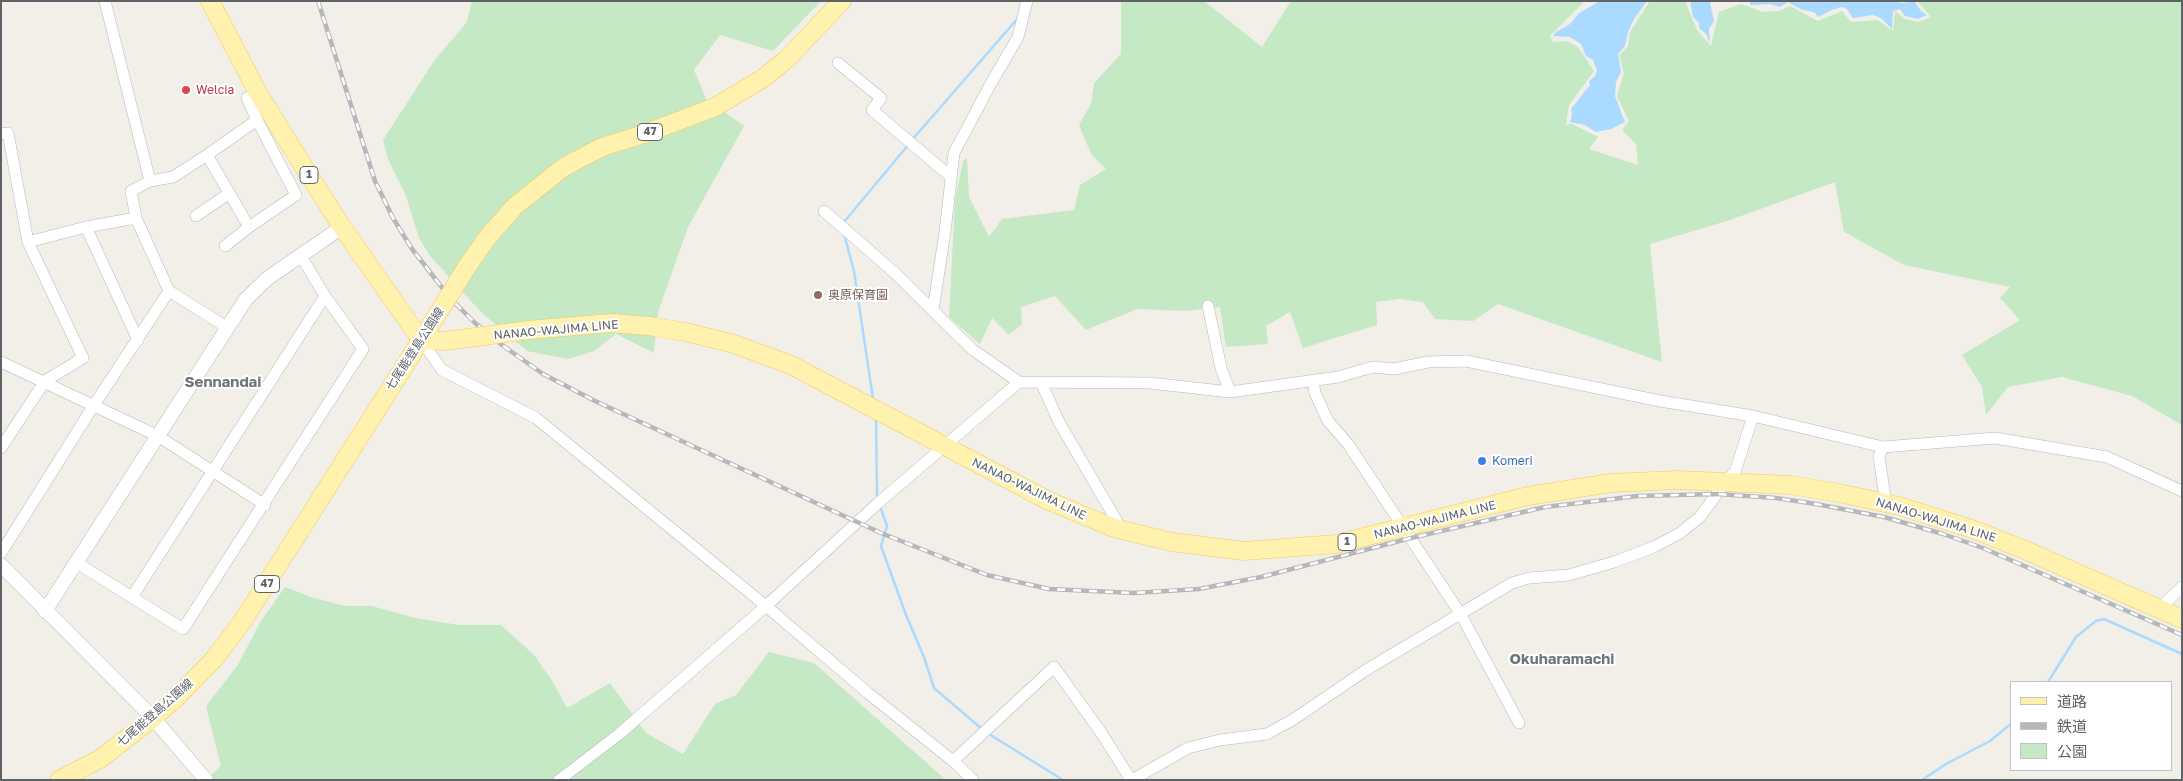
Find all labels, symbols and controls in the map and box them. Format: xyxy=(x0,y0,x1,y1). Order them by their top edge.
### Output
place label: Welcia xyxy=(196,83,234,97)
marker: Welcia xyxy=(180,84,192,96)
road number: 47 xyxy=(638,124,662,140)
road number: 1 xyxy=(300,166,318,184)
place label: 奥原保育園 xyxy=(828,288,888,302)
marker: 奥原保育園 xyxy=(812,289,824,301)
street label: 七尾能登島公園線 xyxy=(383,305,447,393)
street label: NANAO-WAJIMA LINE xyxy=(493,317,619,343)
district label: Sennandai xyxy=(185,373,261,391)
place label: Komeri xyxy=(1492,454,1533,468)
street label: NANAO-WAJIMA LINE xyxy=(970,455,1088,523)
marker: Komeri xyxy=(1476,455,1488,467)
street label: NANAO-WAJIMA LINE xyxy=(1874,495,1998,545)
street label: NANAO-WAJIMA LINE xyxy=(1372,498,1498,542)
road number: 1 xyxy=(1338,534,1356,550)
road number: 47 xyxy=(254,576,280,592)
district label: Okuharamachi xyxy=(1510,650,1614,668)
street label: 七尾能登島公園線 xyxy=(114,676,196,750)
legend xyxy=(2010,681,2173,771)
text: 道路 xyxy=(2057,692,2087,710)
text: 鉄道 xyxy=(2057,717,2087,735)
text: 公園 xyxy=(2057,742,2087,760)

